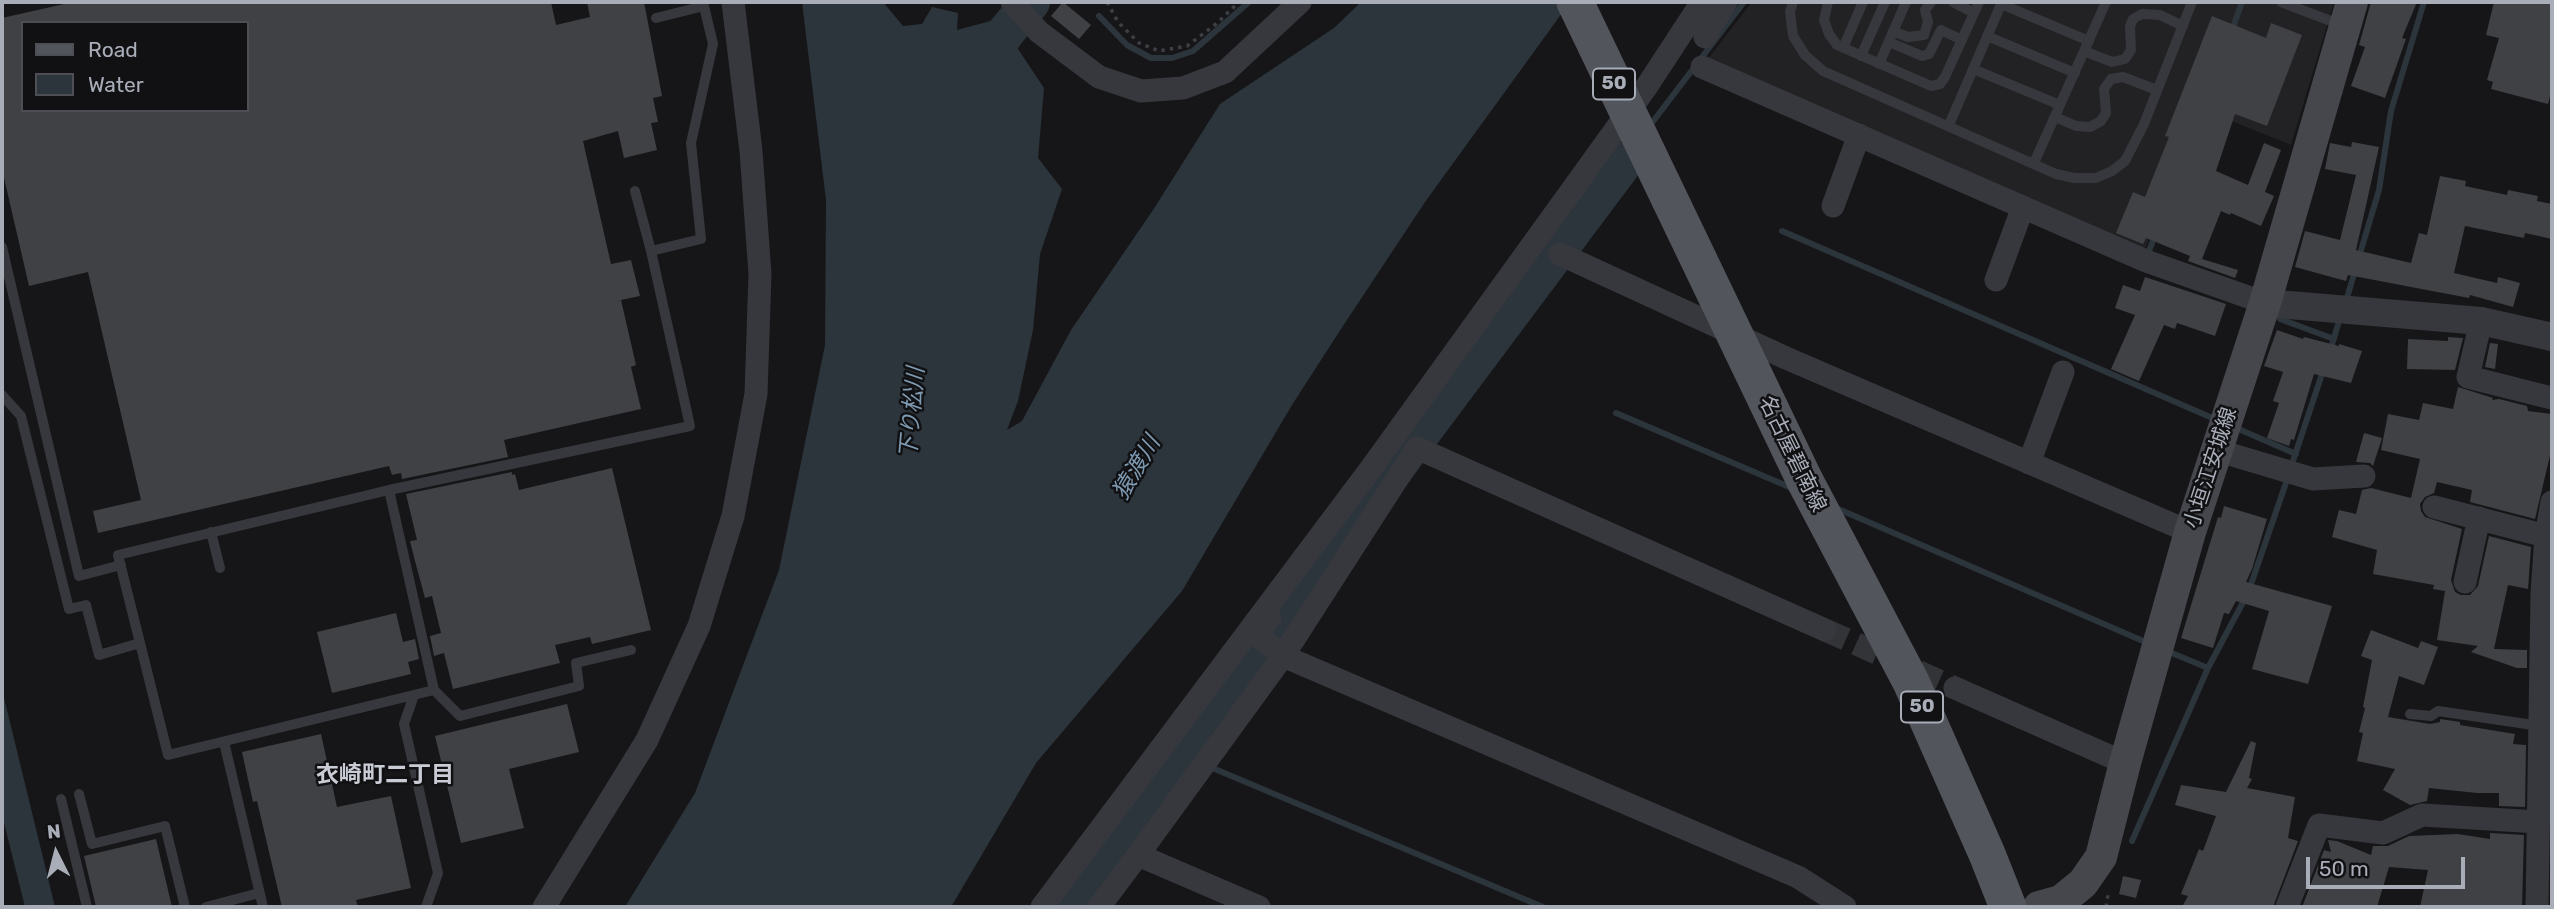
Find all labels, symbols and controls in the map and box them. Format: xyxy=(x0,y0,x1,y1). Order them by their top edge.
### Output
legend xyxy=(21,21,248,112)
text: Road xyxy=(88,37,138,62)
road number: 50 xyxy=(1593,68,1635,100)
text: Water xyxy=(88,72,144,97)
water label: 下り松川 xyxy=(895,366,931,460)
street label: 名古屋碧南線 xyxy=(1753,392,1831,516)
street label: 小垣江安城線 xyxy=(2180,404,2242,532)
water label: 猿渡川 xyxy=(1107,431,1167,505)
road number: 50 xyxy=(1901,692,1943,722)
district label: 衣崎町二丁目 xyxy=(316,761,454,789)
north arrow xyxy=(21,818,91,888)
text: N xyxy=(46,819,62,844)
scale bar xyxy=(2309,842,2468,886)
text: 50 m xyxy=(2319,856,2369,881)

